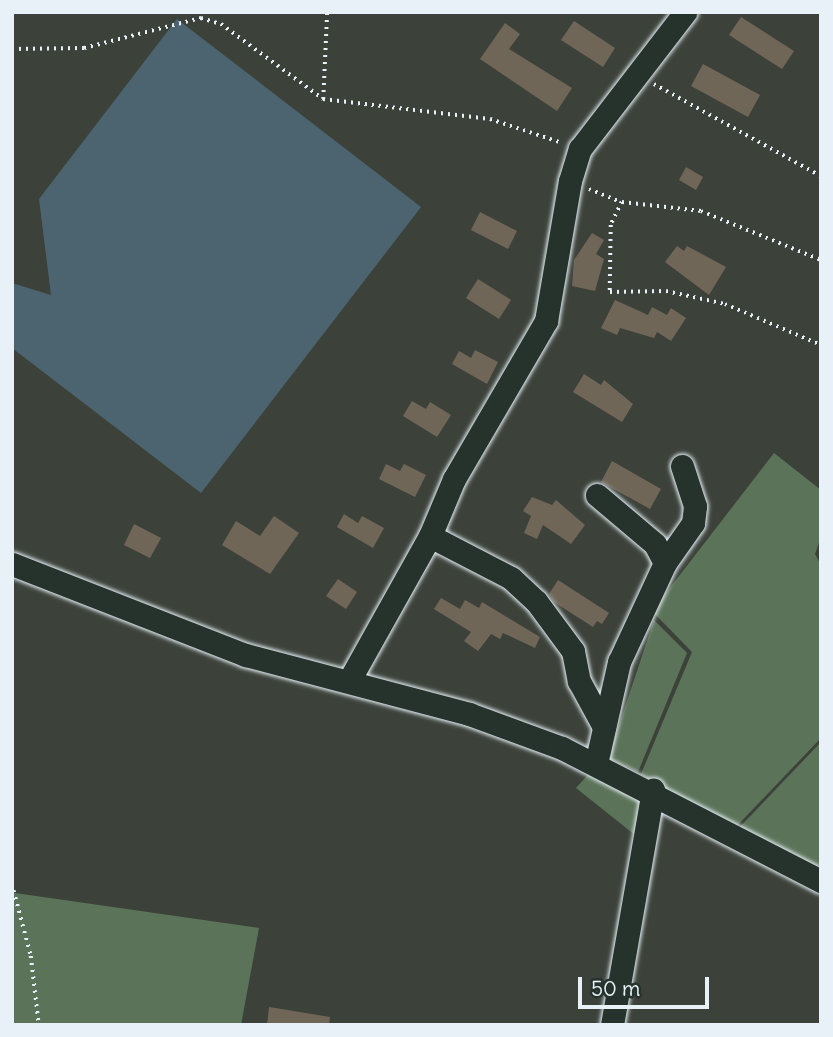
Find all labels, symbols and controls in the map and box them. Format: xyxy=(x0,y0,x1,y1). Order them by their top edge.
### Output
scale bar xyxy=(581,964,712,1008)
text: 50 m xyxy=(591,975,640,1002)

